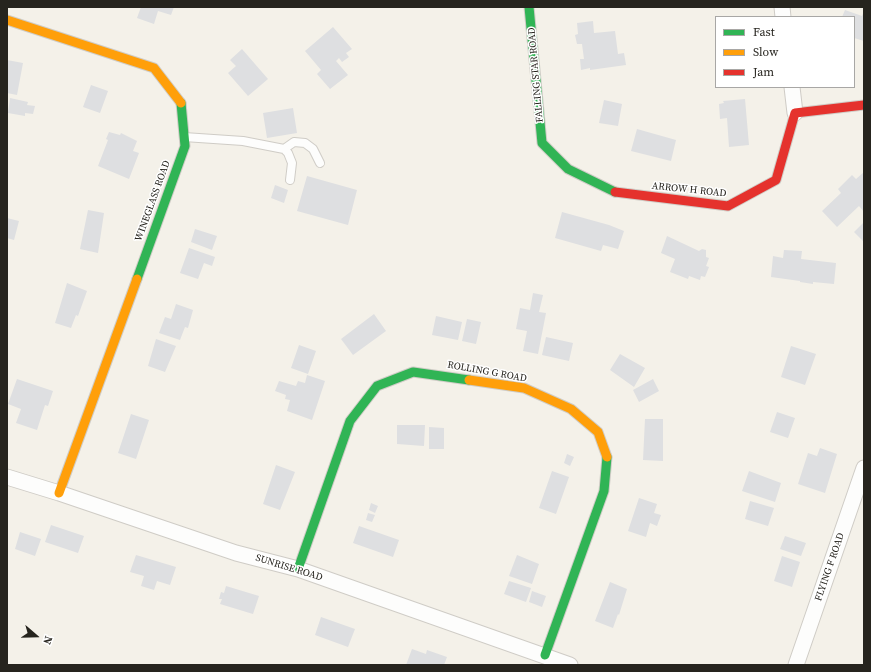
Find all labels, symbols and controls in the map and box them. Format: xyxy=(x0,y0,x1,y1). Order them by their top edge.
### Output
legend xyxy=(715,16,855,88)
text: Fast xyxy=(753,24,775,40)
street label: FALLING STAR ROAD xyxy=(526,27,546,123)
text: Slow xyxy=(753,44,778,60)
text: Jam xyxy=(753,64,774,80)
street label: WINEGLASS ROAD xyxy=(133,159,173,243)
street label: ARROW H ROAD xyxy=(651,180,727,200)
street label: ROLLING G ROAD xyxy=(446,359,528,385)
street label: FLYING F ROAD xyxy=(813,531,847,603)
street label: SUNRISE ROAD xyxy=(254,552,324,584)
north arrow xyxy=(16,616,56,656)
text: N xyxy=(39,634,56,647)

